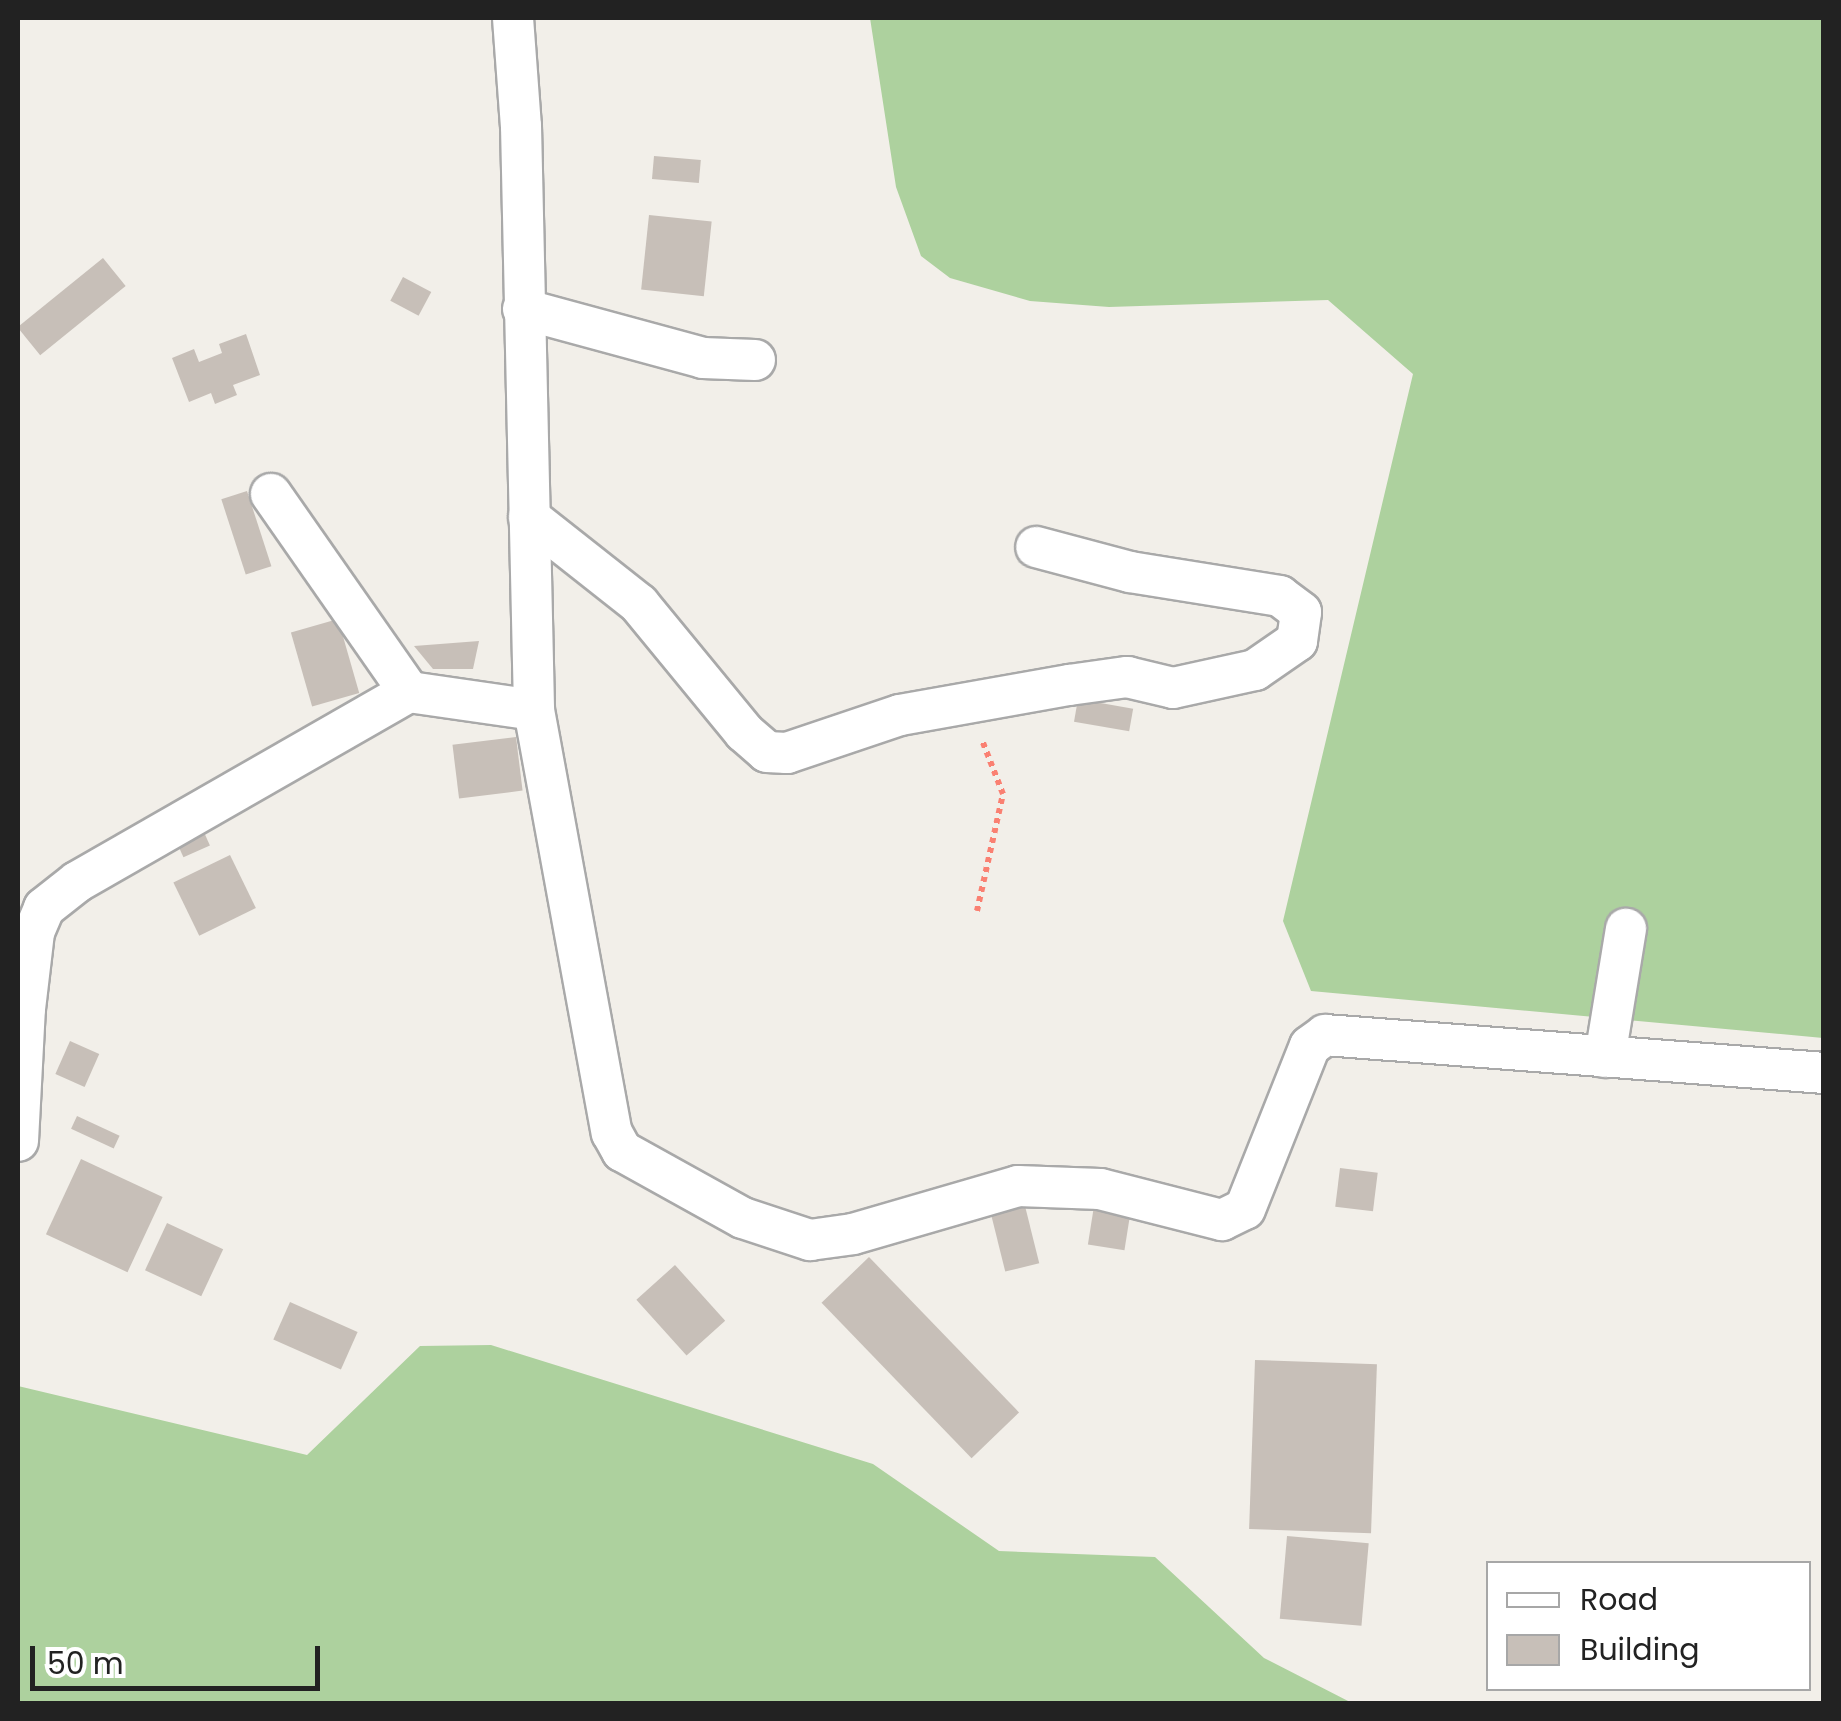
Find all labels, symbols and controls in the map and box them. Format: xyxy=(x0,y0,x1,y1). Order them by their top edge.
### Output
legend xyxy=(1486,1561,1811,1691)
text: Road xyxy=(1580,1578,1658,1621)
scale bar xyxy=(35,1626,325,1688)
text: Building xyxy=(1580,1628,1700,1671)
text: 50 m xyxy=(47,1642,124,1685)

